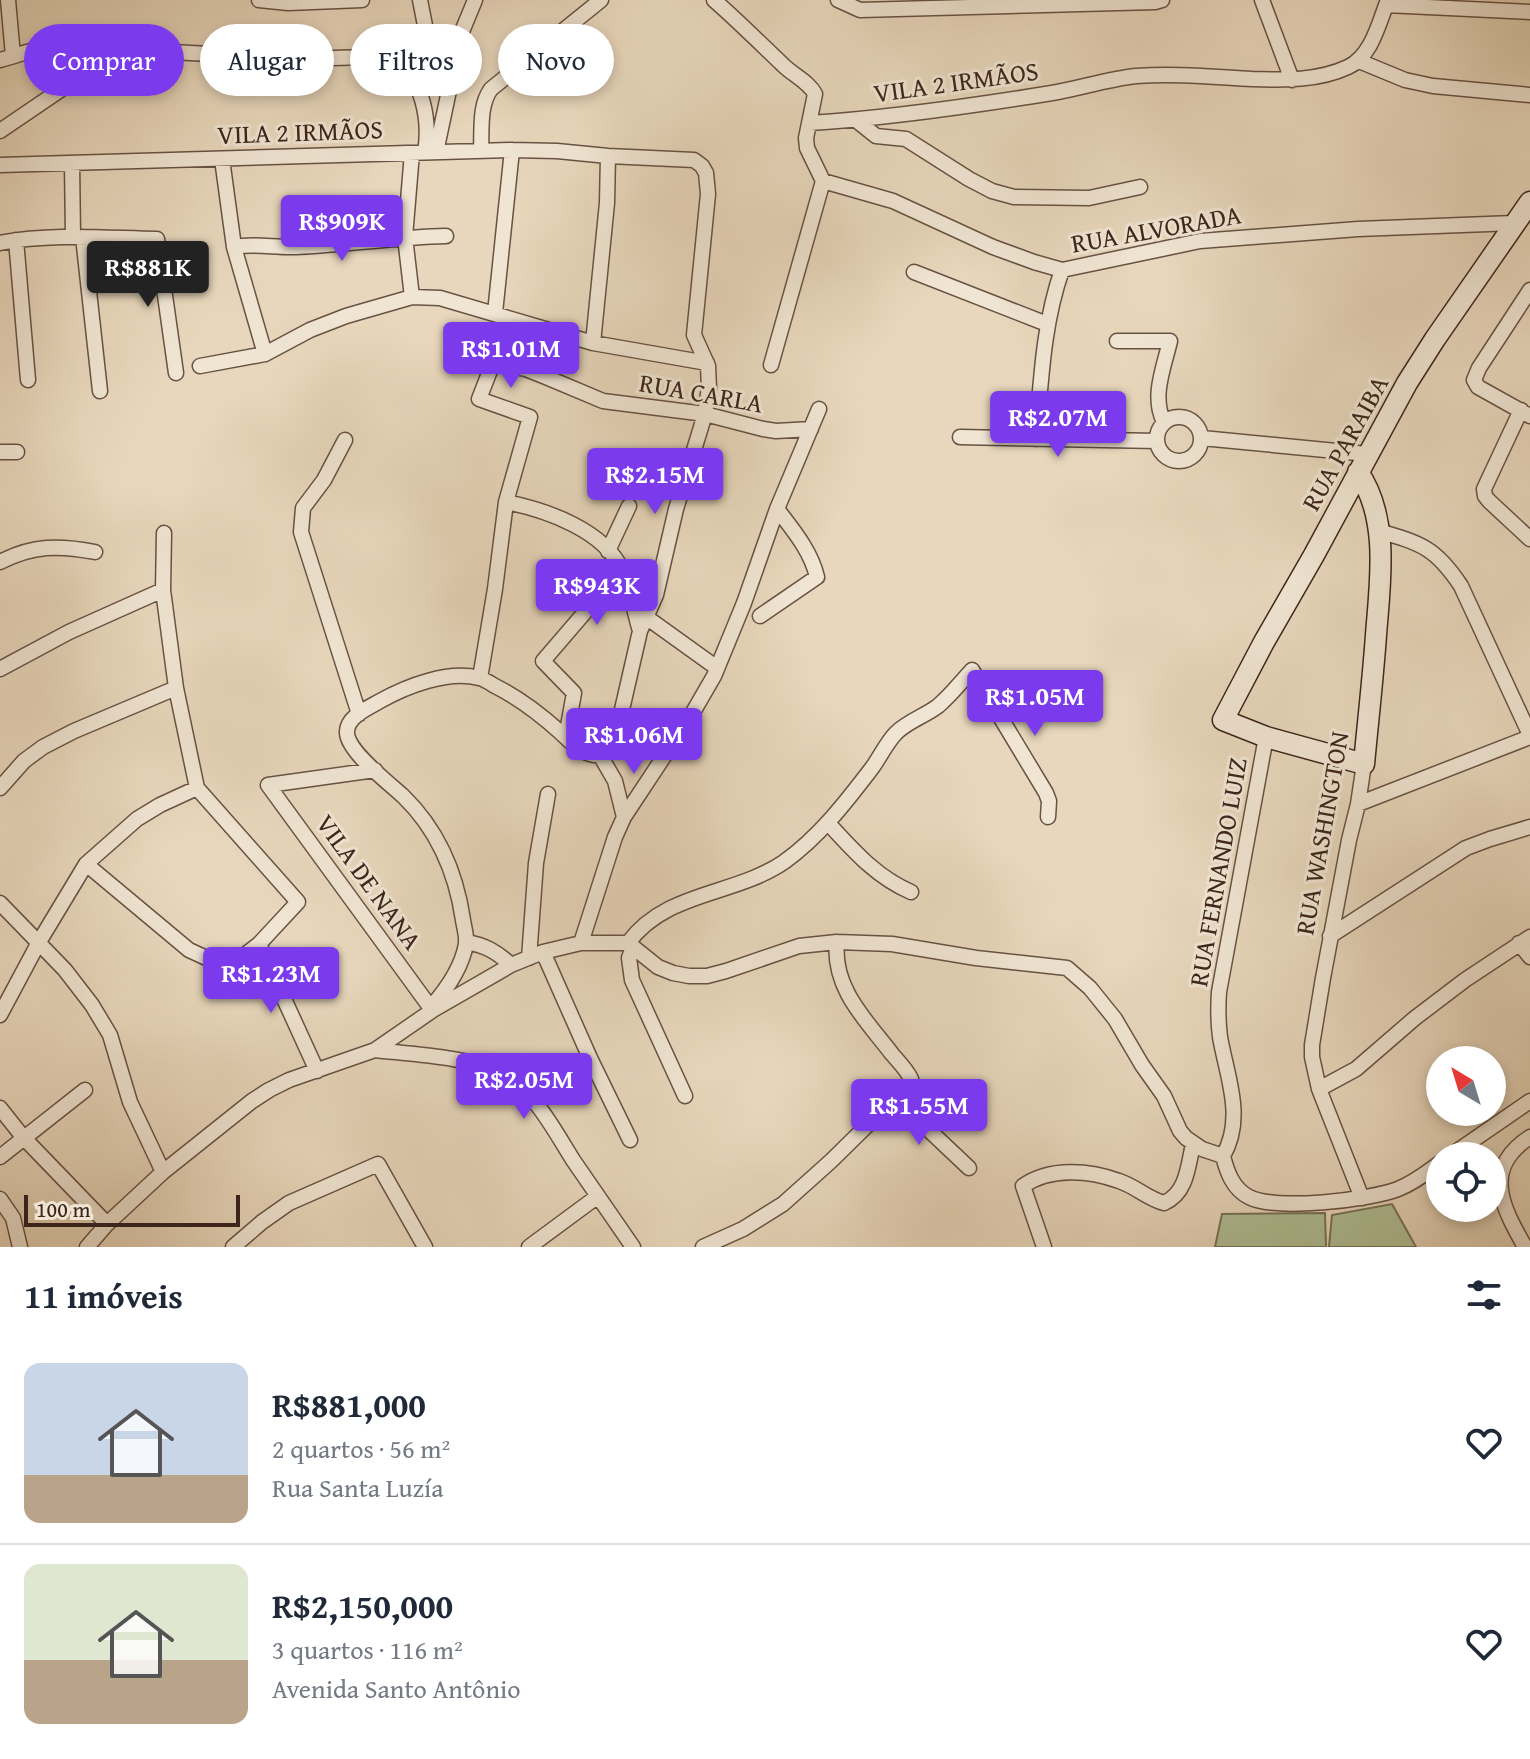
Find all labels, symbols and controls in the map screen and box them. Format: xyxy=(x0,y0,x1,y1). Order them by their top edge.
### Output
chip: Comprar xyxy=(24,24,184,96)
chip: Alugar xyxy=(200,24,334,96)
chip: Filtros xyxy=(350,24,482,96)
chip: Novo xyxy=(498,24,614,96)
street label: VILA 2 IRMÃOS xyxy=(871,51,1041,112)
street label: VILA 2 IRMÃOS xyxy=(216,109,384,154)
street label: RUA ALVORADA xyxy=(1068,194,1244,263)
pin: R$909K xyxy=(277,195,407,263)
text: R$909K xyxy=(299,201,385,240)
pin: R$881K xyxy=(83,241,213,309)
text: R$881K xyxy=(105,247,191,286)
pin: R$1.01M xyxy=(437,322,585,390)
text: R$1.01M xyxy=(461,328,561,367)
street label: RUA CARLA xyxy=(636,362,766,423)
street label: RUA PARAIBA xyxy=(1291,368,1398,518)
pin: R$2.07M xyxy=(984,391,1132,459)
text: R$2.07M xyxy=(1008,397,1108,436)
pin: R$2.15M xyxy=(581,448,729,516)
text: R$2.15M xyxy=(605,454,705,493)
pin: R$943K xyxy=(532,559,662,627)
text: R$943K xyxy=(554,565,640,604)
pin: R$1.05M xyxy=(961,670,1109,738)
text: R$1.05M xyxy=(985,676,1085,715)
pin: R$1.06M xyxy=(560,708,708,776)
text: R$1.06M xyxy=(584,714,684,753)
street label: RUA WASHINGTON xyxy=(1284,728,1359,938)
street label: RUA FERNANDO LUIZ xyxy=(1178,754,1257,989)
street label: VILA DE NANA xyxy=(307,806,432,958)
pin: R$1.23M xyxy=(197,947,345,1015)
text: R$1.23M xyxy=(221,953,321,992)
north arrow xyxy=(1426,1046,1506,1126)
map controls xyxy=(1426,1046,1506,1222)
pin: R$2.05M xyxy=(450,1053,598,1121)
text: R$2.05M xyxy=(474,1059,574,1098)
pin: R$1.55M xyxy=(845,1079,993,1147)
text: R$1.55M xyxy=(869,1085,969,1124)
button: locate xyxy=(1426,1142,1506,1222)
scale bar xyxy=(24,1191,240,1227)
text: 100 m xyxy=(36,1193,91,1225)
text: 11 imóveis xyxy=(24,1271,183,1320)
icon: filters xyxy=(1462,1273,1506,1317)
text: R$881,000 xyxy=(272,1380,426,1429)
icon: home xyxy=(88,1395,184,1491)
icon: heart xyxy=(1462,1421,1506,1465)
text: 2 quartos · 56 m² xyxy=(272,1429,450,1468)
text: Rua Santa Luzía xyxy=(272,1468,444,1507)
text: R$2,150,000 xyxy=(272,1581,453,1630)
icon: home xyxy=(88,1596,184,1692)
icon: heart xyxy=(1462,1622,1506,1666)
text: 3 quartos · 116 m² xyxy=(272,1630,463,1669)
text: Avenida Santo Antônio xyxy=(272,1669,521,1708)

